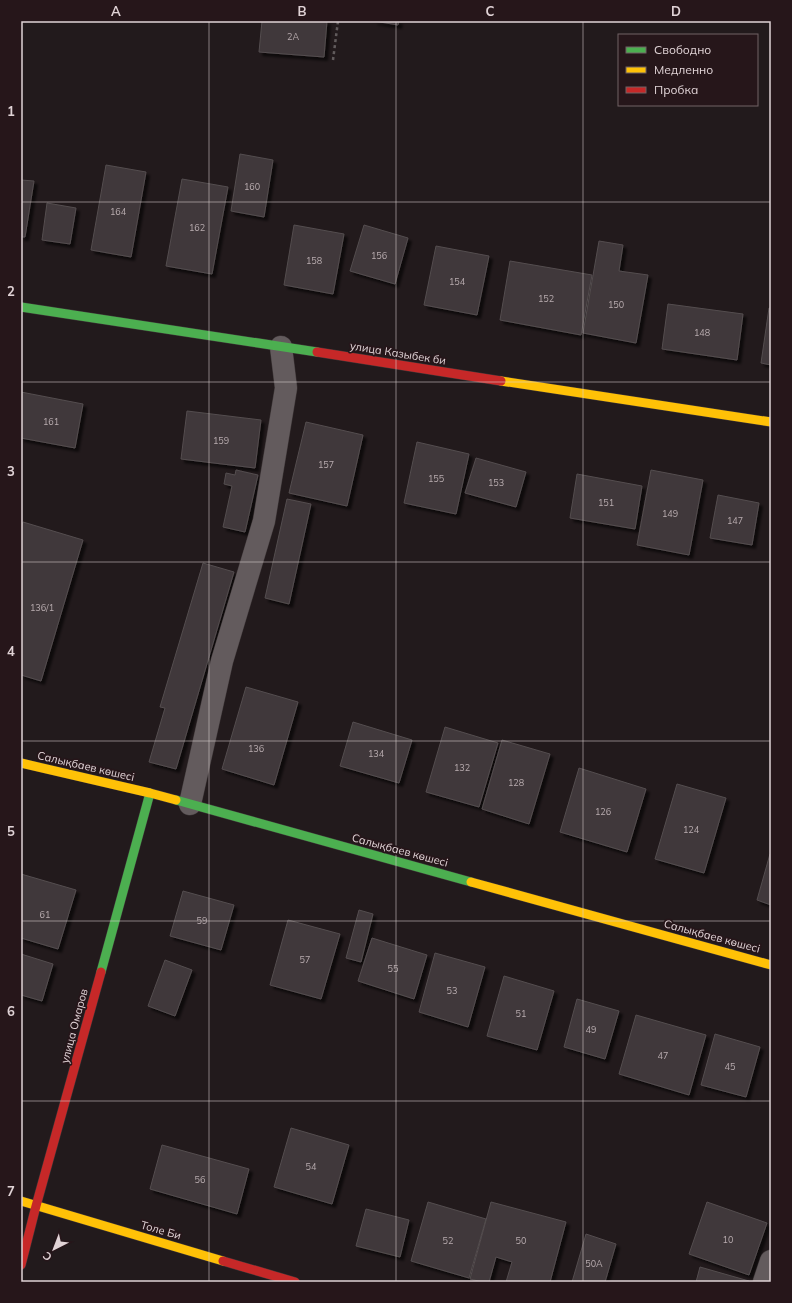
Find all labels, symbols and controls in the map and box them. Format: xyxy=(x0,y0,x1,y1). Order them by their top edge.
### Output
text: A xyxy=(111,3,121,19)
text: B xyxy=(298,3,307,19)
text: C xyxy=(486,3,495,19)
text: D xyxy=(671,3,681,19)
house number: 2А xyxy=(287,31,299,42)
legend xyxy=(618,34,758,106)
text: Свободно xyxy=(654,42,711,57)
text: Медленно xyxy=(654,62,713,77)
text: Пробка xyxy=(654,82,698,97)
text: 1 xyxy=(7,103,15,119)
house number: 160 xyxy=(244,181,260,192)
house number: 164 xyxy=(110,206,127,217)
house number: 162 xyxy=(189,222,205,233)
house number: 156 xyxy=(371,250,387,261)
house number: 158 xyxy=(306,255,322,266)
house number: 154 xyxy=(449,276,466,287)
text: 2 xyxy=(7,283,15,299)
house number: 152 xyxy=(538,293,554,304)
house number: 150 xyxy=(608,299,624,310)
house number: 148 xyxy=(694,327,710,338)
street label: улица Казыбек би xyxy=(349,339,447,367)
house number: 161 xyxy=(43,416,59,427)
house number: 159 xyxy=(213,435,229,446)
house number: 157 xyxy=(318,459,334,470)
text: 3 xyxy=(7,463,15,479)
house number: 155 xyxy=(428,473,445,484)
house number: 153 xyxy=(488,477,504,488)
house number: 151 xyxy=(598,497,614,508)
house number: 149 xyxy=(662,508,678,519)
house number: 147 xyxy=(727,515,743,526)
house number: 136/1 xyxy=(30,602,54,613)
text: 4 xyxy=(7,643,15,659)
house number: 136 xyxy=(248,743,264,754)
street label: Салықбаев көшесі xyxy=(36,748,136,784)
house number: 134 xyxy=(368,748,385,759)
house number: 132 xyxy=(454,762,470,773)
house number: 128 xyxy=(508,777,524,788)
house number: 126 xyxy=(595,806,611,817)
text: 5 xyxy=(7,823,15,839)
house number: 124 xyxy=(683,824,700,835)
street label: Салықбаев көшесі xyxy=(350,830,450,870)
house number: 61 xyxy=(40,909,50,920)
house number: 59 xyxy=(197,915,207,926)
street label: Салықбаев көшесі xyxy=(662,916,762,956)
house number: 57 xyxy=(300,954,310,965)
house number: 55 xyxy=(388,963,399,974)
house number: 53 xyxy=(447,985,457,996)
street label: улица Омаров xyxy=(57,987,91,1065)
text: 6 xyxy=(7,1003,15,1019)
house number: 51 xyxy=(516,1008,526,1019)
house number: 49 xyxy=(586,1024,596,1035)
house number: 47 xyxy=(658,1050,668,1061)
house number: 45 xyxy=(725,1061,736,1072)
house number: 54 xyxy=(306,1161,317,1172)
house number: 56 xyxy=(195,1174,205,1185)
text: 7 xyxy=(7,1183,15,1199)
street label: Толе Би xyxy=(139,1218,183,1242)
north arrow xyxy=(34,1229,74,1269)
house number: 10 xyxy=(723,1234,733,1245)
house number: 52 xyxy=(443,1235,453,1246)
house number: 50 xyxy=(516,1235,526,1246)
text: С xyxy=(39,1248,55,1264)
house number: 50А xyxy=(585,1258,603,1269)

